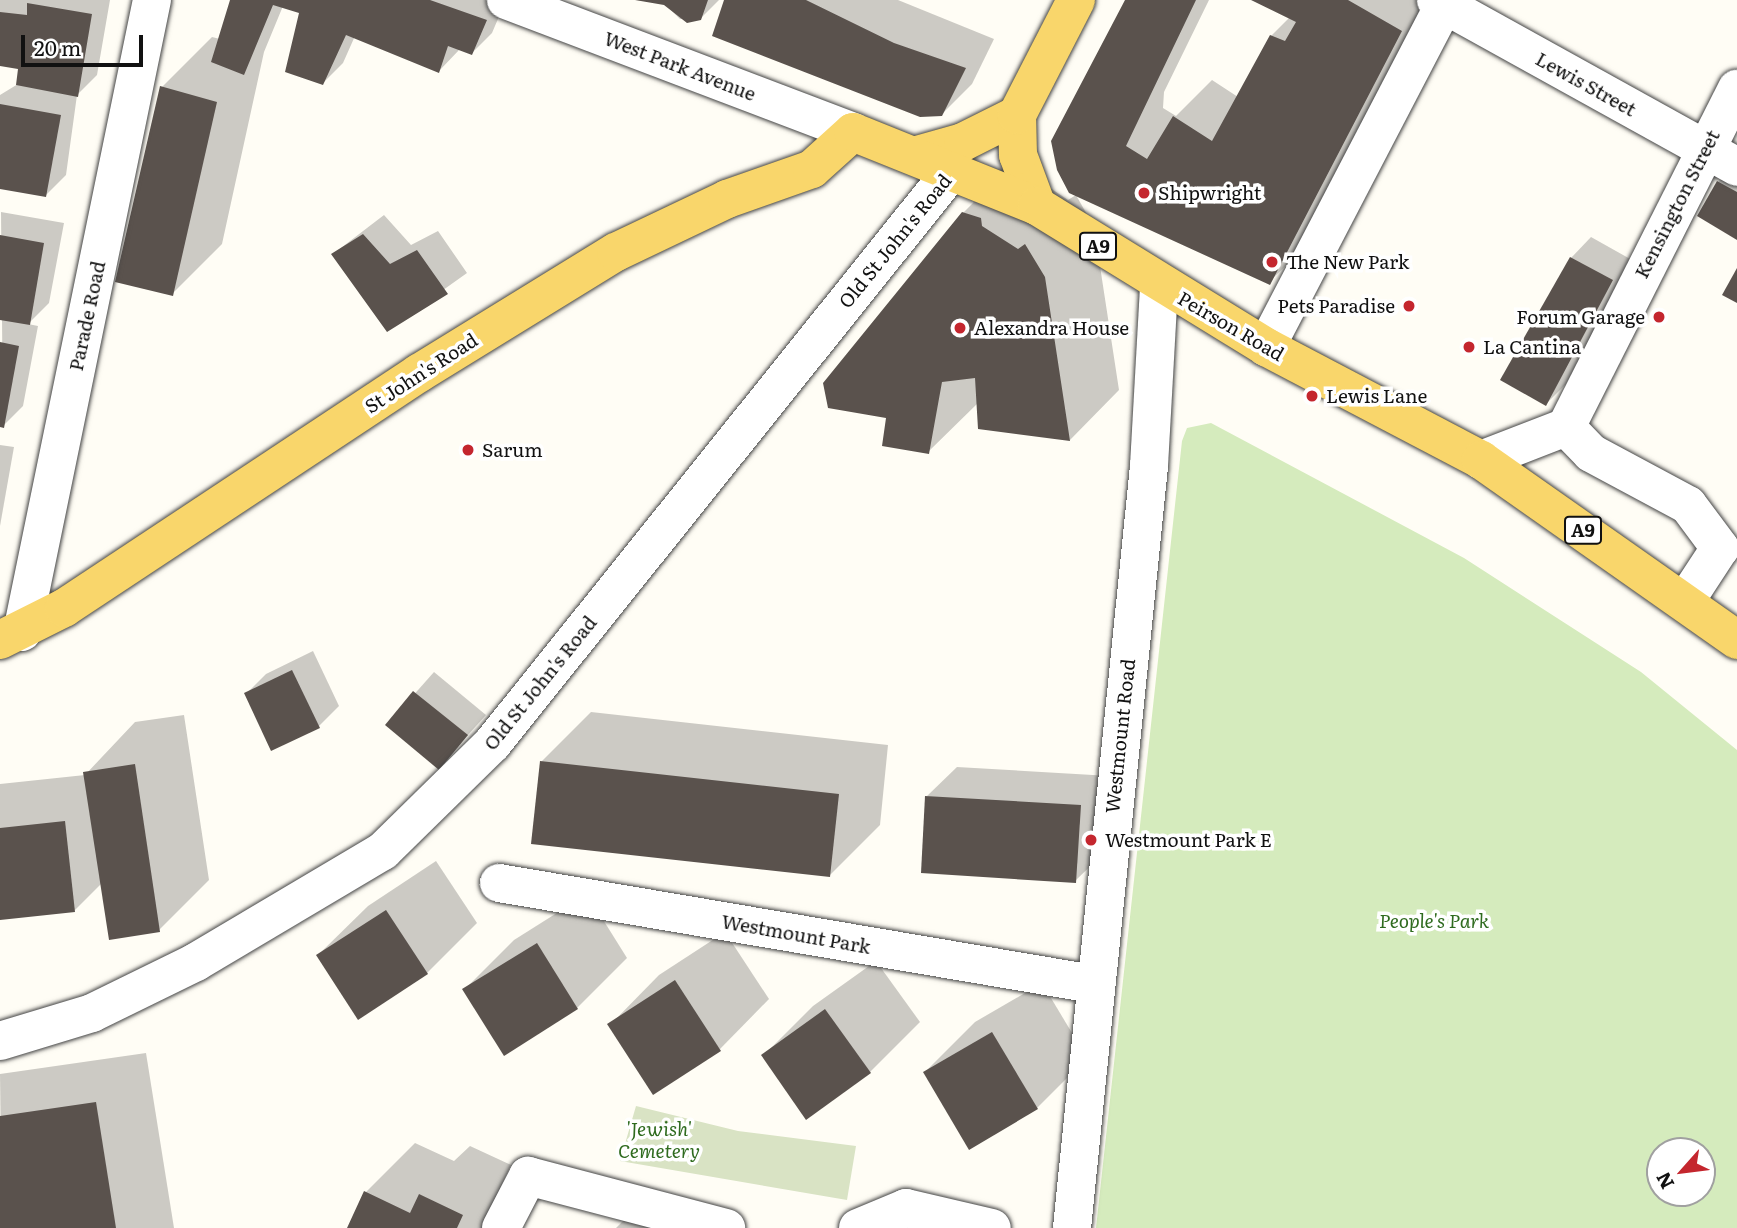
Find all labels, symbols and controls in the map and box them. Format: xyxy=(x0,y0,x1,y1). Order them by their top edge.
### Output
scale bar xyxy=(24,21,147,65)
street label: West Park Avenue xyxy=(601,27,759,105)
text: 20 m xyxy=(34,31,81,62)
street label: Lewis Street xyxy=(1532,47,1640,121)
street label: Kensington Street xyxy=(1630,126,1724,282)
street label: Old St John's Road xyxy=(834,169,956,313)
place label: Shipwright xyxy=(1158,182,1262,204)
marker: Shipwright xyxy=(1136,185,1152,201)
road number: A9 xyxy=(1079,232,1117,260)
place label: The New Park xyxy=(1286,251,1409,273)
marker: The New Park xyxy=(1264,254,1280,270)
street label: Parade Road xyxy=(64,259,110,373)
street label: Peirson Road xyxy=(1174,286,1288,366)
place label: Pets Paradise xyxy=(1277,295,1395,317)
marker: Pets Paradise xyxy=(1401,298,1417,314)
place label: Forum Garage xyxy=(1516,306,1645,328)
marker: Forum Garage xyxy=(1651,309,1667,325)
place label: Alexandra House xyxy=(974,317,1129,339)
marker: Alexandra House xyxy=(952,320,968,336)
street label: St John's Road xyxy=(360,328,482,418)
place label: La Cantina xyxy=(1483,336,1581,358)
marker: La Cantina xyxy=(1461,339,1477,355)
place label: Lewis Lane xyxy=(1326,385,1427,407)
marker: Lewis Lane xyxy=(1304,388,1320,404)
place label: Sarum xyxy=(482,439,543,461)
marker: Sarum xyxy=(460,442,476,458)
road number: A9 xyxy=(1564,516,1602,544)
street label: Old St John's Road xyxy=(479,611,601,755)
street label: Westmount Road xyxy=(1101,658,1139,814)
place label: Westmount Park E xyxy=(1105,829,1272,851)
marker: Westmount Park E xyxy=(1083,832,1099,848)
street label: Westmount Park xyxy=(720,910,872,958)
park label: People's Park xyxy=(1379,910,1489,932)
park label: 'Jewish' Cemetery xyxy=(618,1118,700,1162)
north arrow xyxy=(1646,1137,1716,1207)
text: N xyxy=(1648,1167,1680,1195)

